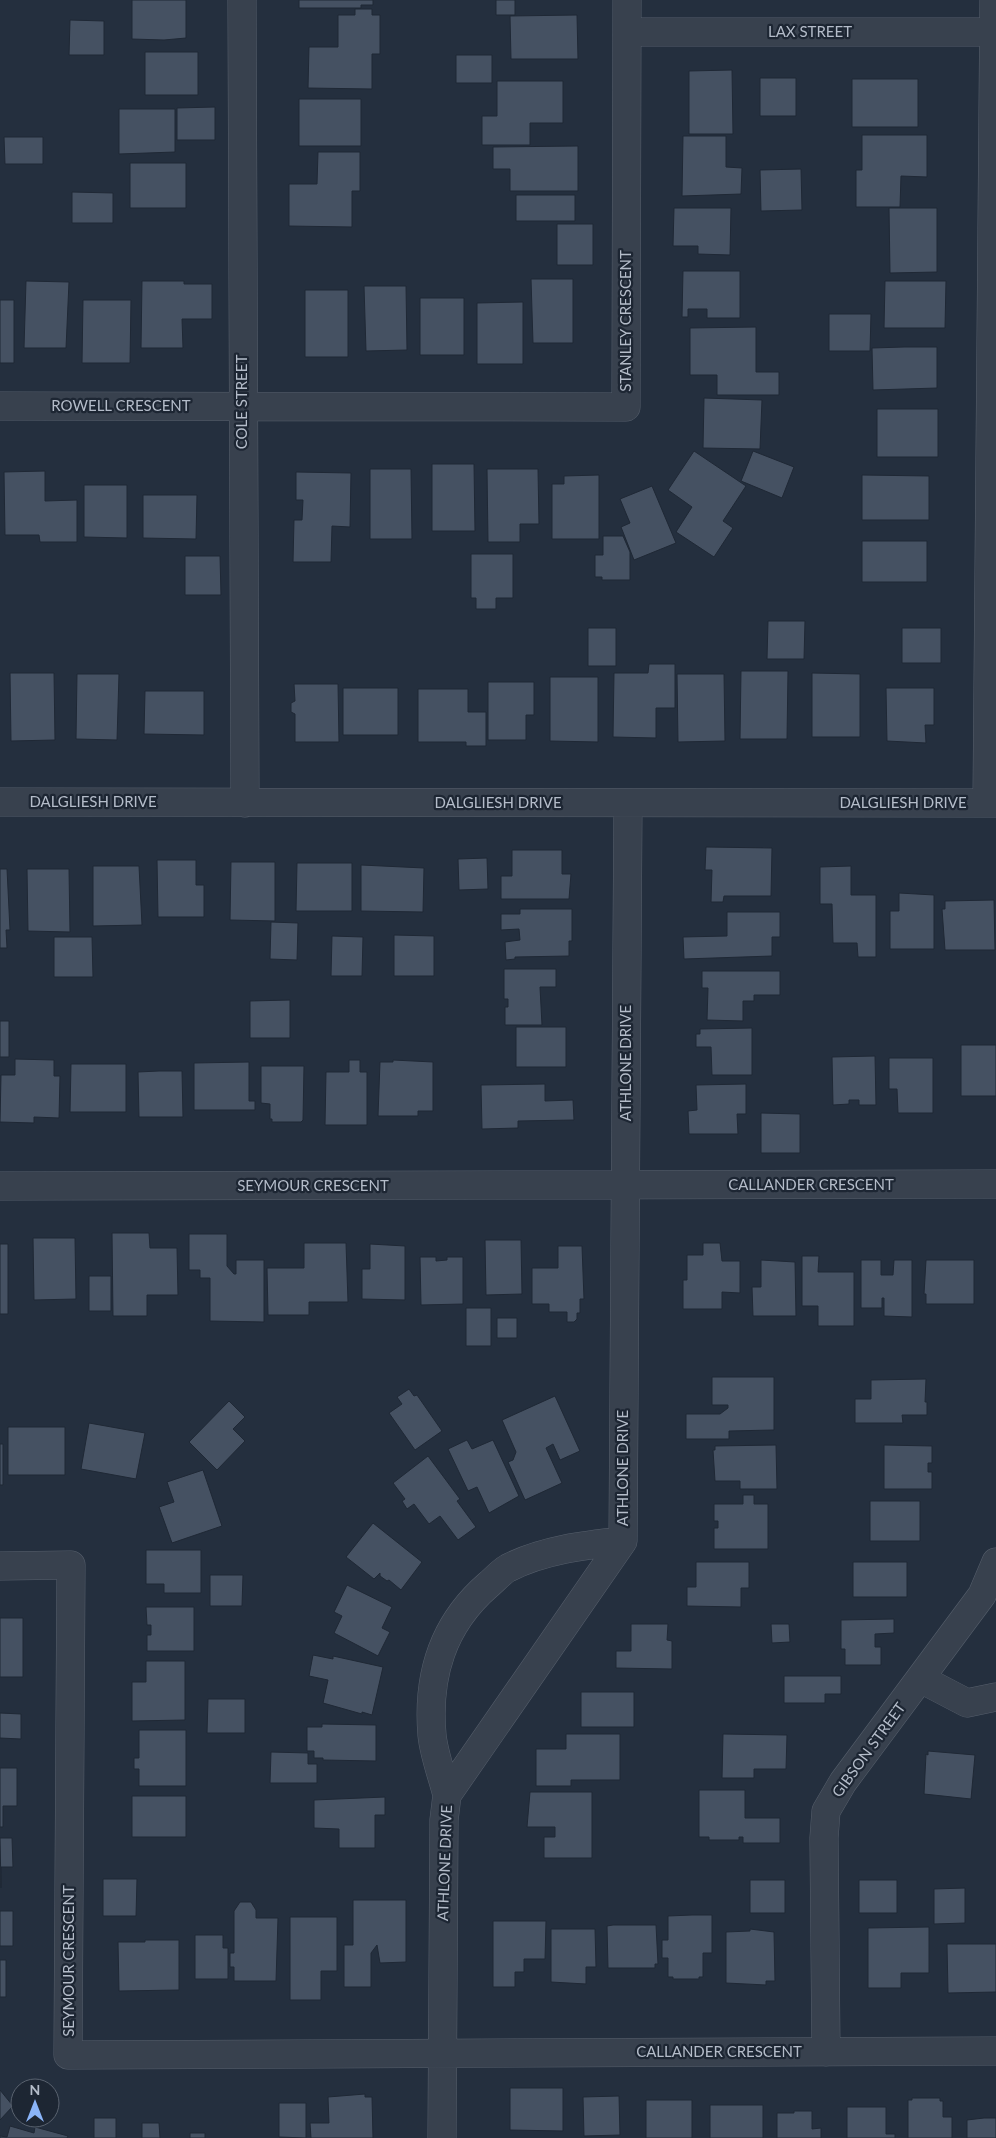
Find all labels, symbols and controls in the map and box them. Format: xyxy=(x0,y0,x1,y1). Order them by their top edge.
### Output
street label: LAX STREET xyxy=(768,22,852,40)
street label: STANLEY CRESCENT xyxy=(616,250,634,392)
street label: COLE STREET xyxy=(232,355,250,449)
street label: ROWELL CRESCENT xyxy=(51,396,191,414)
street label: DALGLIESH DRIVE xyxy=(29,792,157,810)
street label: DALGLIESH DRIVE xyxy=(434,793,562,811)
street label: DALGLIESH DRIVE xyxy=(839,793,967,811)
street label: ATHLONE DRIVE xyxy=(616,1005,634,1121)
street label: CALLANDER CRESCENT xyxy=(728,1175,894,1193)
street label: SEYMOUR CRESCENT xyxy=(237,1176,389,1194)
street label: ATHLONE DRIVE xyxy=(613,1410,631,1526)
street label: GIBSON STREET xyxy=(828,1698,909,1800)
street label: ATHLONE DRIVE xyxy=(433,1804,455,1921)
street label: SEYMOUR CRESCENT xyxy=(59,1885,77,2037)
street label: CALLANDER CRESCENT xyxy=(636,2042,802,2060)
north arrow xyxy=(10,2078,60,2128)
text: N xyxy=(30,2081,40,2098)

